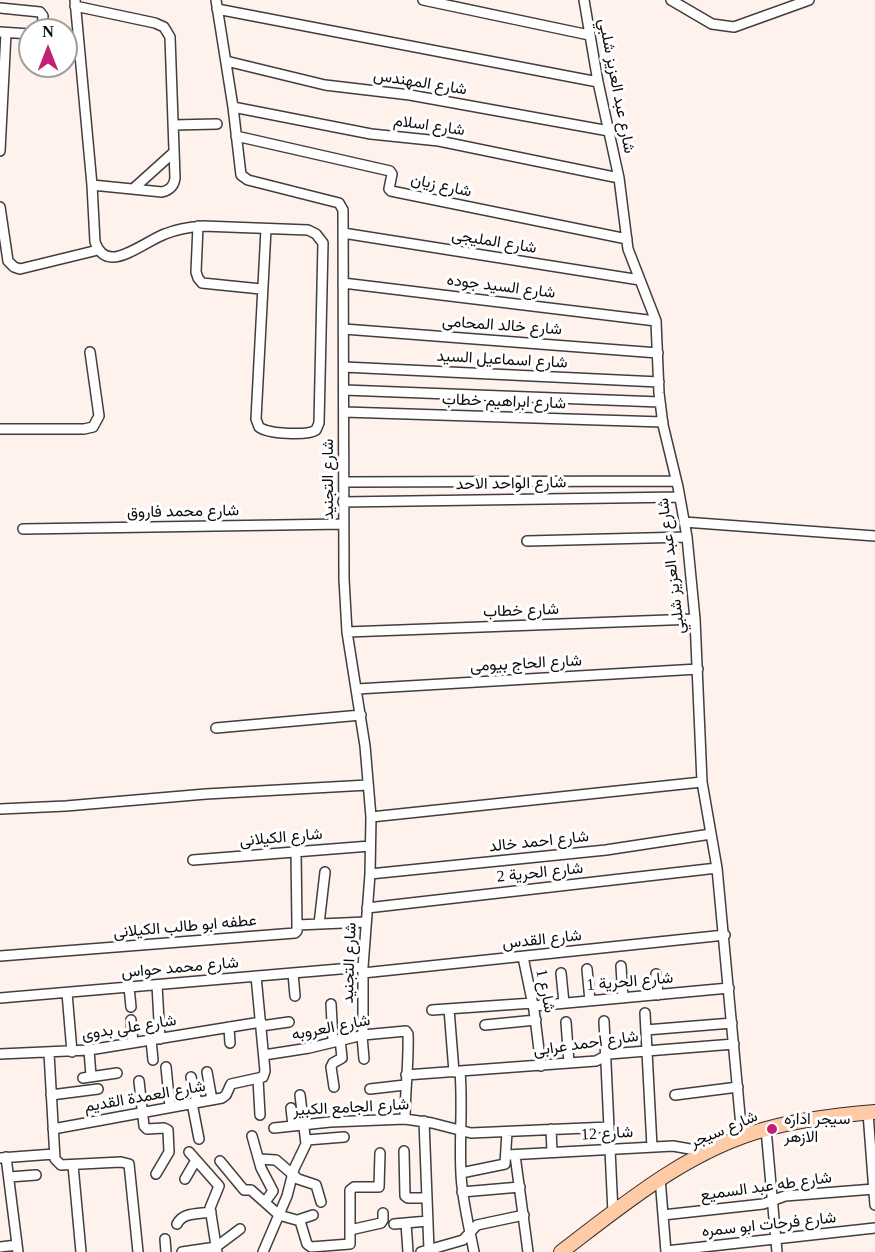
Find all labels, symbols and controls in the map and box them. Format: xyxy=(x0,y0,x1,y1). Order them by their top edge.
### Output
street label: شارع عبد العزيز شلبي xyxy=(594,17,638,155)
north arrow xyxy=(18,18,78,78)
text: N xyxy=(42,23,54,40)
street label: شارع المهندس xyxy=(372,66,468,100)
street label: شارع اسلام xyxy=(392,112,466,140)
street label: شارع زيان xyxy=(409,170,473,202)
street label: شارع المليجى xyxy=(450,226,538,258)
street label: شارع السيد جوده xyxy=(446,271,556,303)
street label: شارع خالد المحامى xyxy=(441,312,563,340)
street label: شارع اسماعيل السيد xyxy=(436,347,568,373)
street label: شارع ابراهيم خطاب xyxy=(442,390,566,414)
street label: شارع التجنيد xyxy=(319,439,339,519)
street label: شارع الواحد الاحد xyxy=(456,473,566,495)
street label: شارع عبد العزيز شلبي xyxy=(654,497,690,635)
street label: شارع محمد فاروق xyxy=(127,501,239,523)
street label: شارع خطاب xyxy=(483,600,559,622)
street label: شارع الحاج بيومى xyxy=(470,651,582,677)
street label: شارع الكيلانى xyxy=(239,825,323,851)
street label: شارع احمد خالد xyxy=(488,827,590,857)
street label: شارع الحرية 2 xyxy=(496,859,584,887)
street label: عطفه ابو طالب الكيلانى xyxy=(112,911,258,943)
street label: شارع التجنيد xyxy=(339,922,361,1004)
street label: شارع القدس xyxy=(501,926,583,954)
street label: شارع محمد حواس xyxy=(121,953,239,983)
street label: شارع 1 xyxy=(531,967,559,1015)
street label: شارع الحرية 1 xyxy=(586,969,674,995)
street label: شارع على بدوى xyxy=(80,1011,178,1045)
street label: شارع العروبه xyxy=(290,1011,372,1045)
street label: شارع احمد عرابى xyxy=(532,1027,640,1061)
street label: شارع العمدة القديم xyxy=(83,1077,207,1117)
street label: شارع الجامع الكبير xyxy=(292,1095,410,1121)
street label: شارع سيجر xyxy=(687,1107,761,1153)
place label: سيجر اداره الازهر xyxy=(784,1110,850,1148)
marker: سيجر اداره الازهر xyxy=(765,1122,779,1136)
street label: شارع 12 xyxy=(580,1123,634,1145)
street label: شارع طه عبد السميع xyxy=(699,1168,833,1206)
street label: شارع فرحات ابو سمره xyxy=(701,1208,837,1242)

